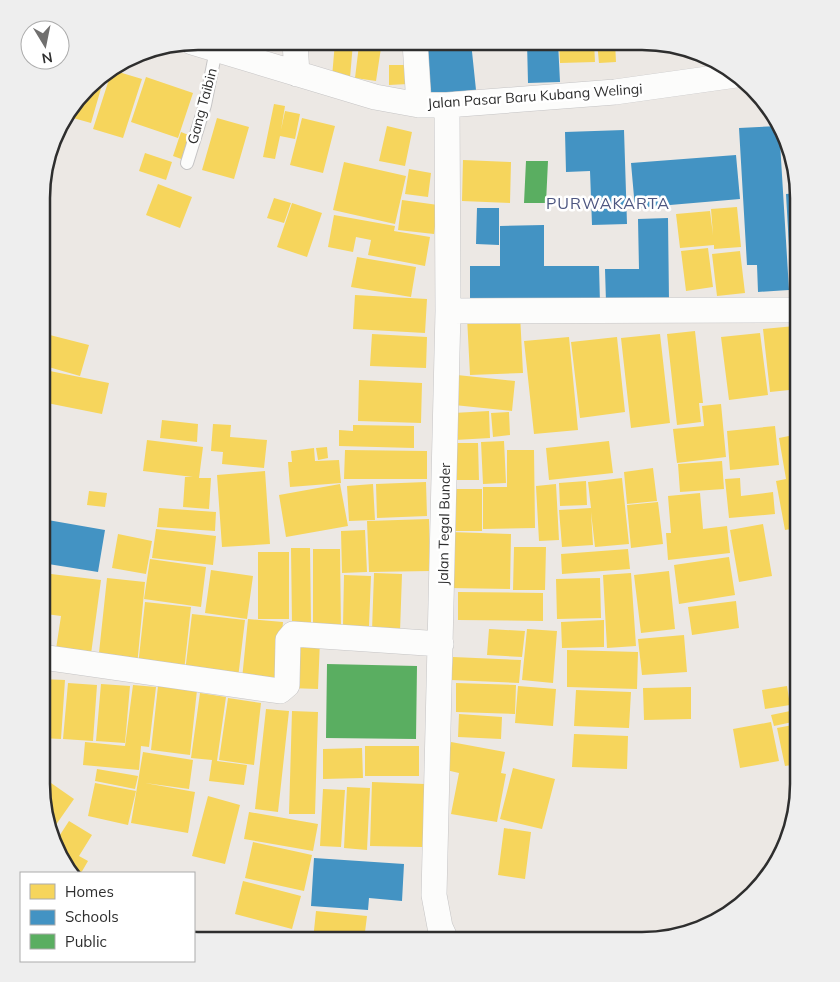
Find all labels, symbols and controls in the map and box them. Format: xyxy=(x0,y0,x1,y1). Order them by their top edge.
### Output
north arrow xyxy=(20,20,70,70)
text: N xyxy=(40,48,54,68)
street label: Gang Taibin xyxy=(183,66,221,146)
street label: Jalan Pasar Baru Kubang Welingi xyxy=(427,80,643,112)
district label: PURWAKARTA xyxy=(546,193,670,213)
street label: Jalan Tegal Bunder xyxy=(434,462,454,585)
legend xyxy=(20,872,195,962)
text: Homes xyxy=(65,882,114,901)
text: Schools xyxy=(65,907,119,926)
text: Public xyxy=(65,932,107,951)

